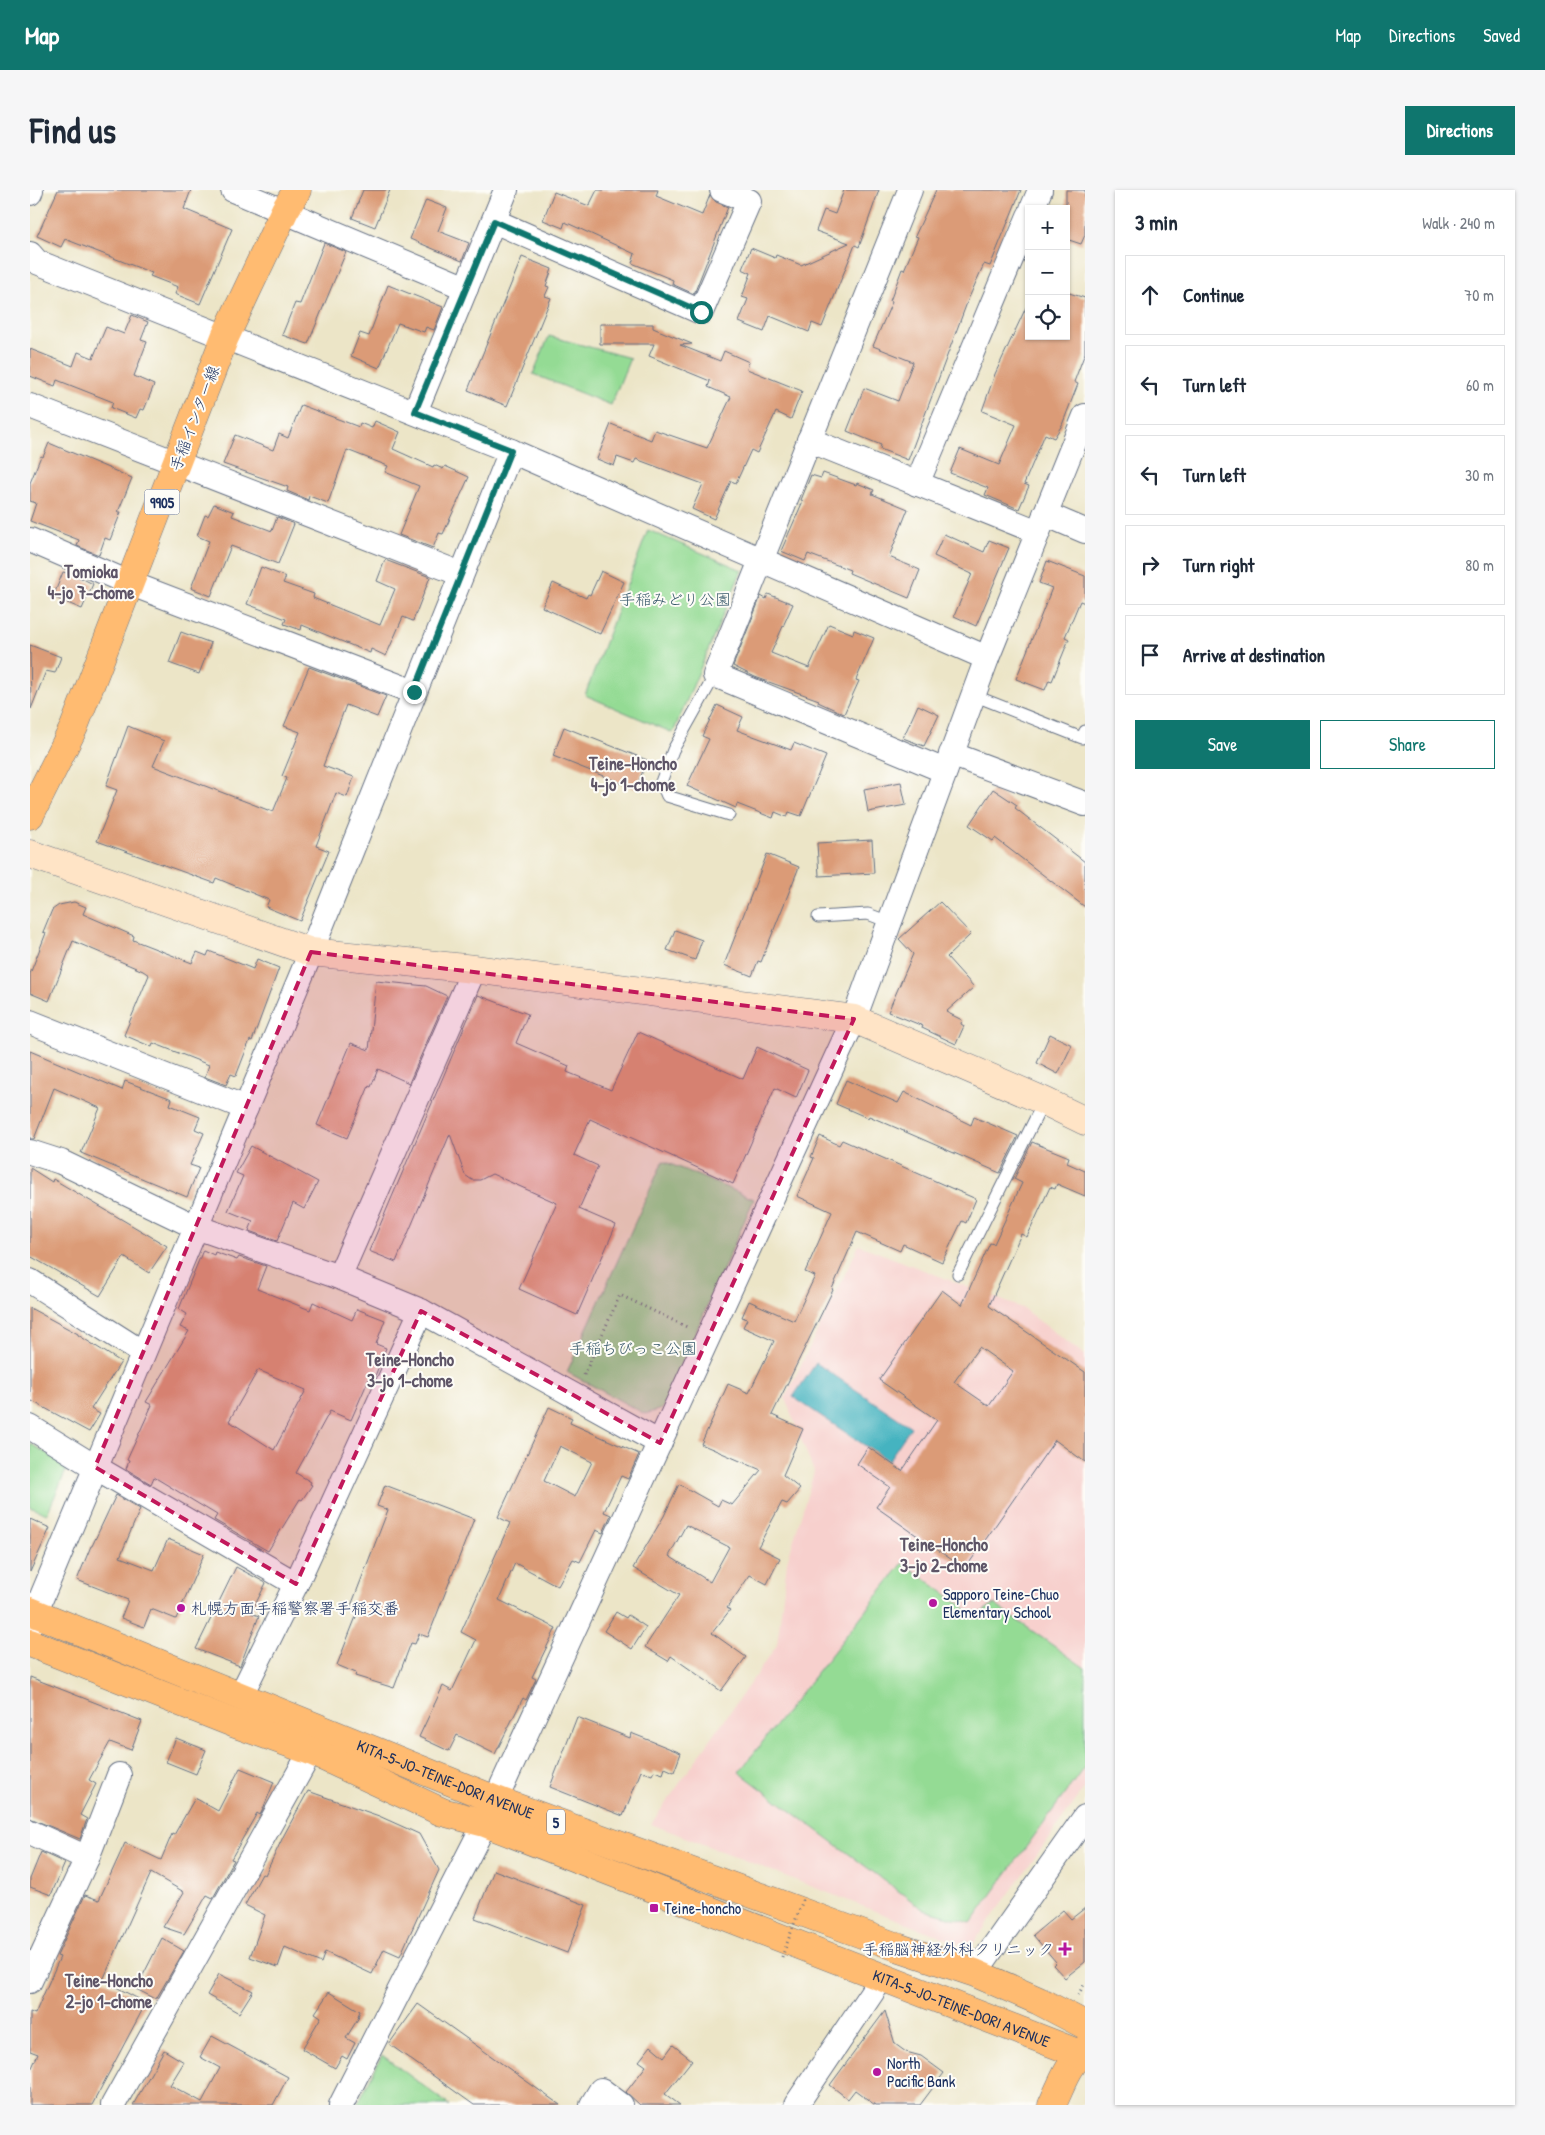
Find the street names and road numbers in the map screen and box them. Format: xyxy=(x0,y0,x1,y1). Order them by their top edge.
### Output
street label: 手稲インター線 xyxy=(164,362,224,474)
road number: 9905 xyxy=(144,490,180,514)
street label: KITA-5-JO-TEINE-DORI AVENUE xyxy=(354,1734,537,1824)
road number: 5 xyxy=(547,1810,565,1834)
street label: KITA-5-JO-TEINE-DORI AVENUE xyxy=(870,1964,1053,2052)

